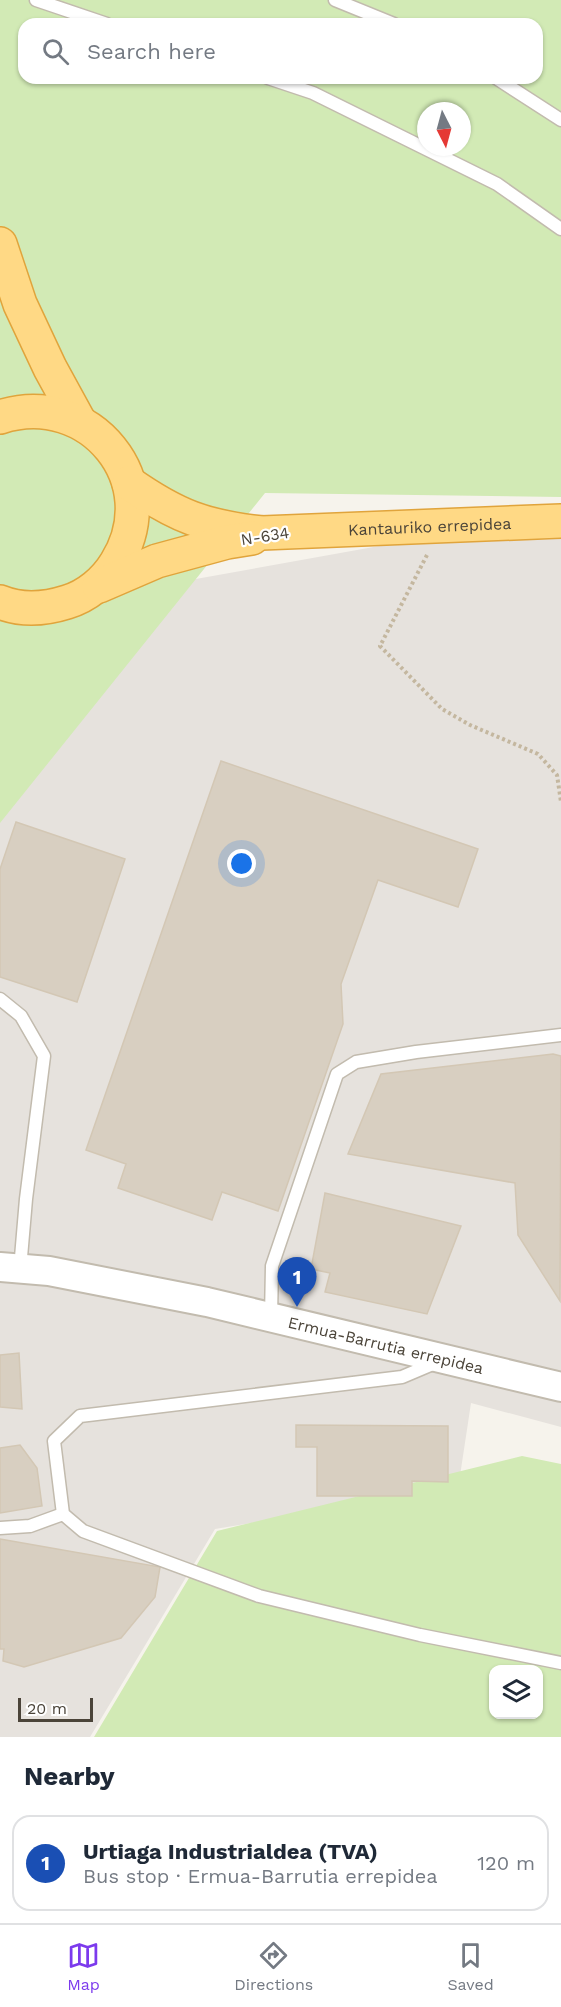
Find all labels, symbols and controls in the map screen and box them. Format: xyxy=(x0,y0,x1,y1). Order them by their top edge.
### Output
search box xyxy=(18,18,543,84)
icon: search xyxy=(39,35,72,68)
text: Search here xyxy=(87,39,216,64)
north arrow xyxy=(417,102,471,156)
street label: Kantauriko errepidea xyxy=(348,513,512,539)
street label: N-634 xyxy=(239,523,291,549)
your location xyxy=(227,849,256,878)
pin: 1 xyxy=(278,1258,316,1307)
street label: Ermua-Barrutia errepidea xyxy=(286,1312,485,1378)
map controls xyxy=(489,1665,543,1719)
button: layers xyxy=(489,1665,543,1719)
scale bar xyxy=(18,1695,93,1722)
text: 20 m xyxy=(27,1699,67,1718)
text: Nearby xyxy=(24,1761,115,1791)
text: Urtiaga Industrialdea (TVA) xyxy=(83,1839,378,1864)
text: 1 xyxy=(41,1851,50,1875)
text: 120 m xyxy=(477,1851,535,1875)
text: Bus stop · Ermua-Barrutia errepidea xyxy=(83,1864,438,1888)
tab: Map xyxy=(67,1939,100,1994)
tab: Directions xyxy=(234,1939,313,1994)
tab: Saved xyxy=(447,1939,494,1994)

